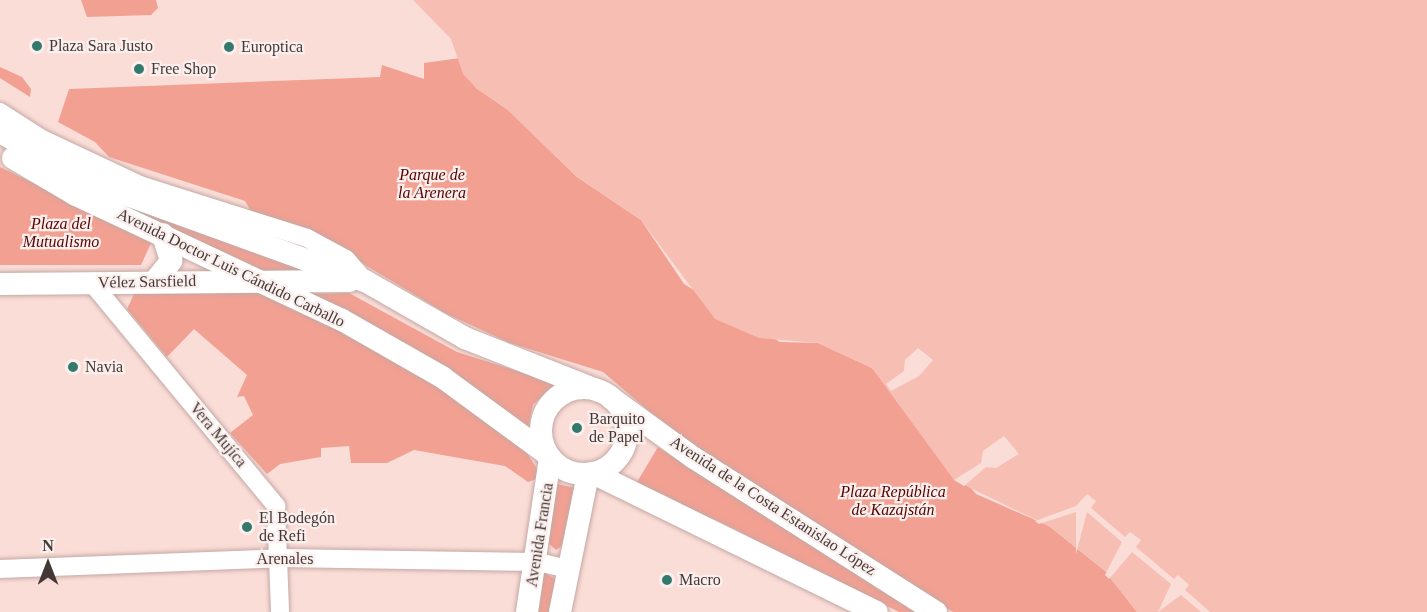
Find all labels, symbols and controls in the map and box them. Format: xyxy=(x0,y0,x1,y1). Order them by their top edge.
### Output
place label: Plaza Sara Justo xyxy=(49,36,153,56)
place label: Europtica xyxy=(241,37,303,57)
marker: Plaza Sara Justo xyxy=(30,39,44,53)
marker: Europtica xyxy=(222,40,236,54)
place label: Free Shop xyxy=(151,59,216,79)
marker: Free Shop xyxy=(132,62,146,76)
park label: Parque de la Arenera xyxy=(398,165,466,203)
street label: Avenida Doctor Luis Cándido Carballo xyxy=(114,204,348,332)
park label: Plaza del Mutualismo xyxy=(23,214,99,252)
street label: Vélez Sarsfield xyxy=(98,272,196,292)
place label: Navia xyxy=(85,357,123,377)
marker: Navia xyxy=(66,360,80,374)
street label: Vera Mujíca xyxy=(185,399,251,471)
place label: Barquito de Papel xyxy=(589,409,645,447)
marker: Barquito de Papel xyxy=(570,421,584,435)
street label: Avenida de la Costa Estanislao López xyxy=(666,432,880,580)
street label: Avenida Francia xyxy=(522,482,558,588)
park label: Plaza República de Kazajstán xyxy=(840,482,946,520)
place label: El Bodegón de Refi xyxy=(259,508,335,546)
marker: El Bodegón de Refi xyxy=(240,520,254,534)
north arrow xyxy=(18,534,78,594)
text: N xyxy=(42,537,54,554)
street label: Arenales xyxy=(257,549,313,569)
place label: Macro xyxy=(679,570,721,590)
marker: Macro xyxy=(660,573,674,587)

